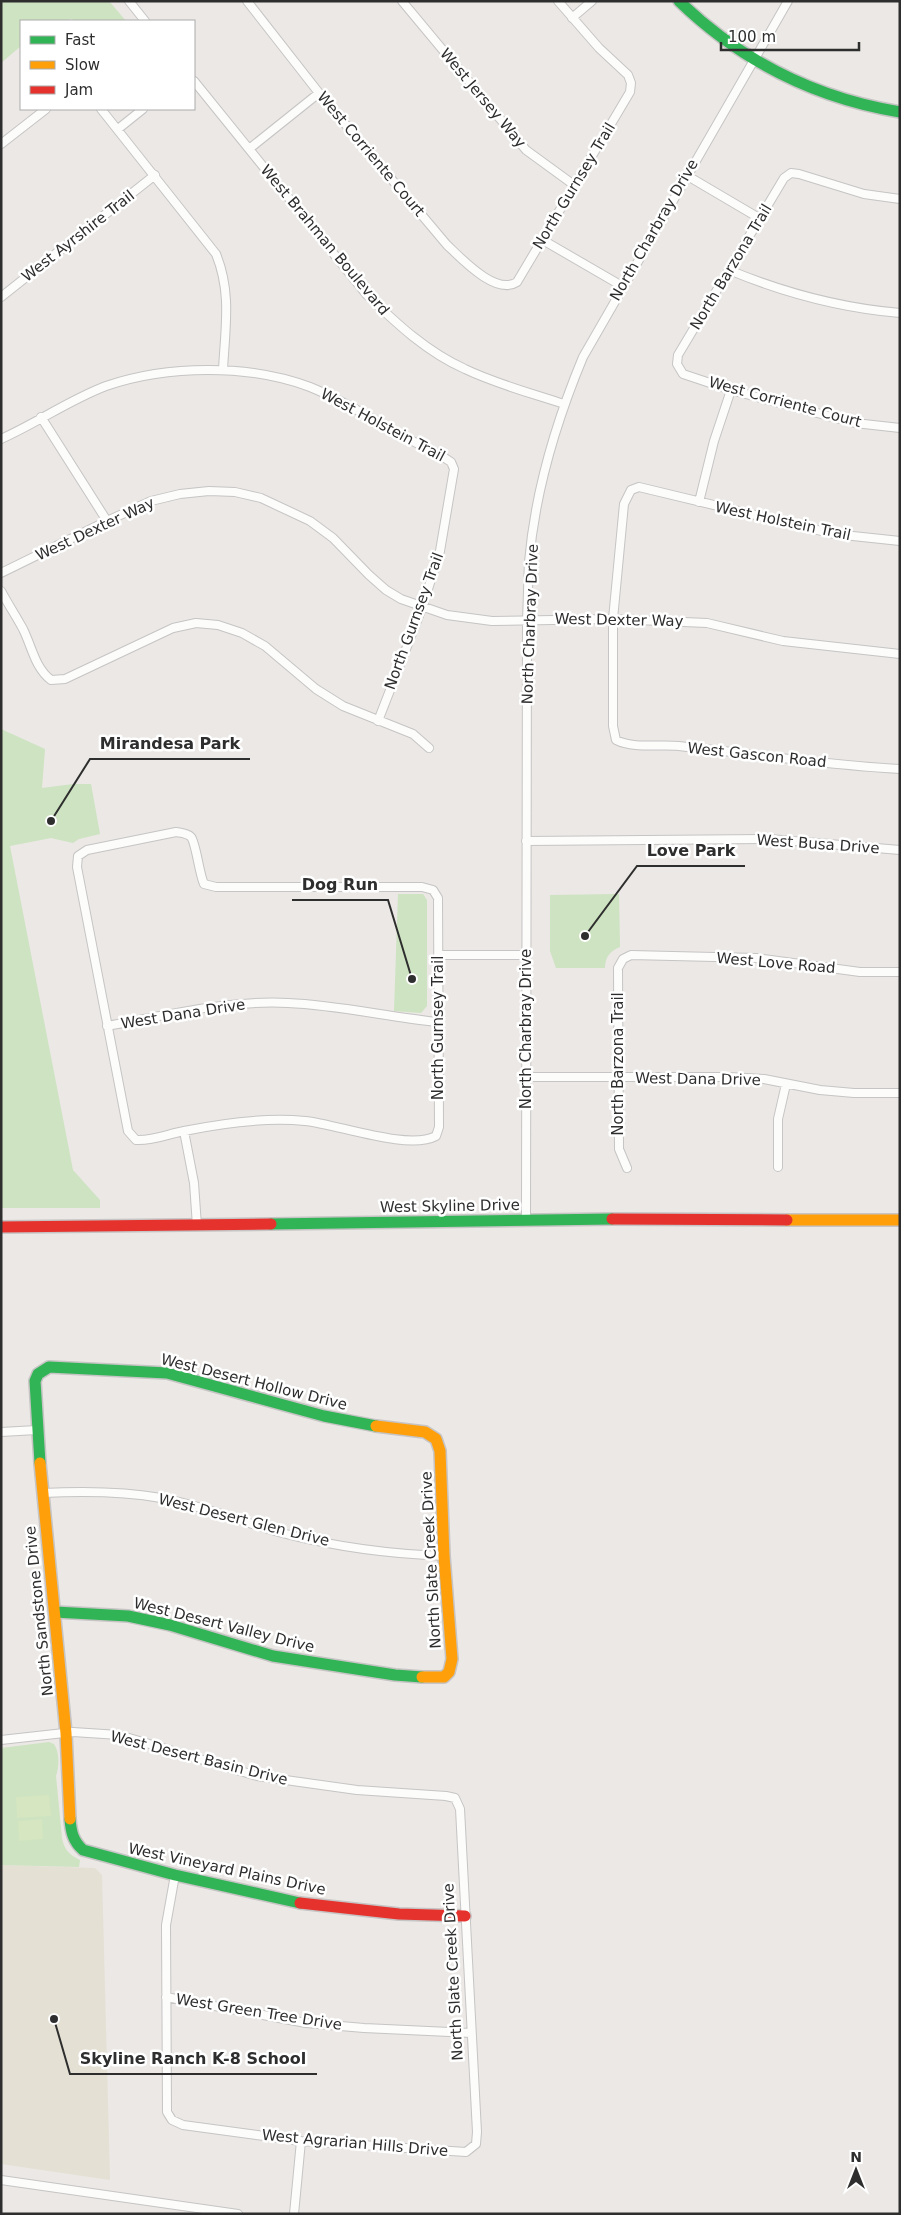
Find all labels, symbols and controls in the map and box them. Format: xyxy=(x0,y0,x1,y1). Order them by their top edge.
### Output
legend xyxy=(20,20,195,110)
scale bar xyxy=(721,20,858,52)
text: 100 m xyxy=(728,28,776,46)
text: Fast xyxy=(65,31,95,49)
street label: West Jersey Way xyxy=(436,45,530,151)
text: Slow xyxy=(65,56,100,74)
text: Jam xyxy=(64,81,93,99)
street label: West Corriente Court xyxy=(314,88,429,220)
street label: North Gurnsey Trail xyxy=(529,119,619,253)
street label: North Charbray Drive xyxy=(606,156,702,304)
street label: West Brahman Boulevard xyxy=(257,161,393,319)
street label: West Ayrshire Trail xyxy=(18,186,138,286)
street label: North Barzona Trail xyxy=(686,201,776,333)
street label: West Corriente Court xyxy=(707,373,863,431)
street label: West Holstein Trail xyxy=(318,385,448,465)
street label: West Dexter Way xyxy=(33,494,157,564)
street label: West Holstein Trail xyxy=(713,498,853,544)
street label: North Charbray Drive xyxy=(518,543,542,705)
street label: North Gurnsey Trail xyxy=(381,550,447,692)
street label: West Dexter Way xyxy=(554,610,684,630)
callout: Mirandesa Park xyxy=(90,728,250,759)
text: Mirandesa Park xyxy=(100,734,241,753)
street label: West Gascon Road xyxy=(687,739,827,771)
street label: West Busa Drive xyxy=(756,831,880,857)
callout: Love Park xyxy=(637,835,745,866)
text: Love Park xyxy=(647,841,736,860)
callout: Dog Run xyxy=(292,869,388,900)
text: Dog Run xyxy=(302,875,378,894)
street label: North Charbray Drive xyxy=(517,949,535,1109)
street label: West Love Road xyxy=(716,949,836,977)
street label: North Gurnsey Trail xyxy=(429,956,447,1100)
street label: North Barzona Trail xyxy=(609,992,627,1136)
street label: West Dana Drive xyxy=(119,995,247,1033)
street label: West Dana Drive xyxy=(635,1069,761,1089)
street label: West Skyline Drive xyxy=(380,1196,520,1216)
street label: West Desert Hollow Drive xyxy=(159,1350,349,1414)
street label: North Slate Creek Drive xyxy=(417,1471,445,1649)
street label: West Desert Glen Drive xyxy=(157,1490,331,1550)
street label: North Sandstone Drive xyxy=(21,1525,57,1697)
street label: West Desert Valley Drive xyxy=(132,1594,316,1656)
street label: West Desert Basin Drive xyxy=(109,1727,289,1789)
street label: West Vineyard Plains Drive xyxy=(127,1839,327,1899)
street label: North Slate Creek Drive xyxy=(439,1883,467,2061)
street label: West Green Tree Drive xyxy=(175,1990,343,2034)
callout: Skyline Ranch K-8 School xyxy=(70,2043,317,2074)
text: Skyline Ranch K-8 School xyxy=(80,2049,306,2068)
street label: West Agrarian Hills Drive xyxy=(261,2126,449,2160)
north arrow xyxy=(831,2145,881,2195)
text: N xyxy=(850,2149,862,2165)

